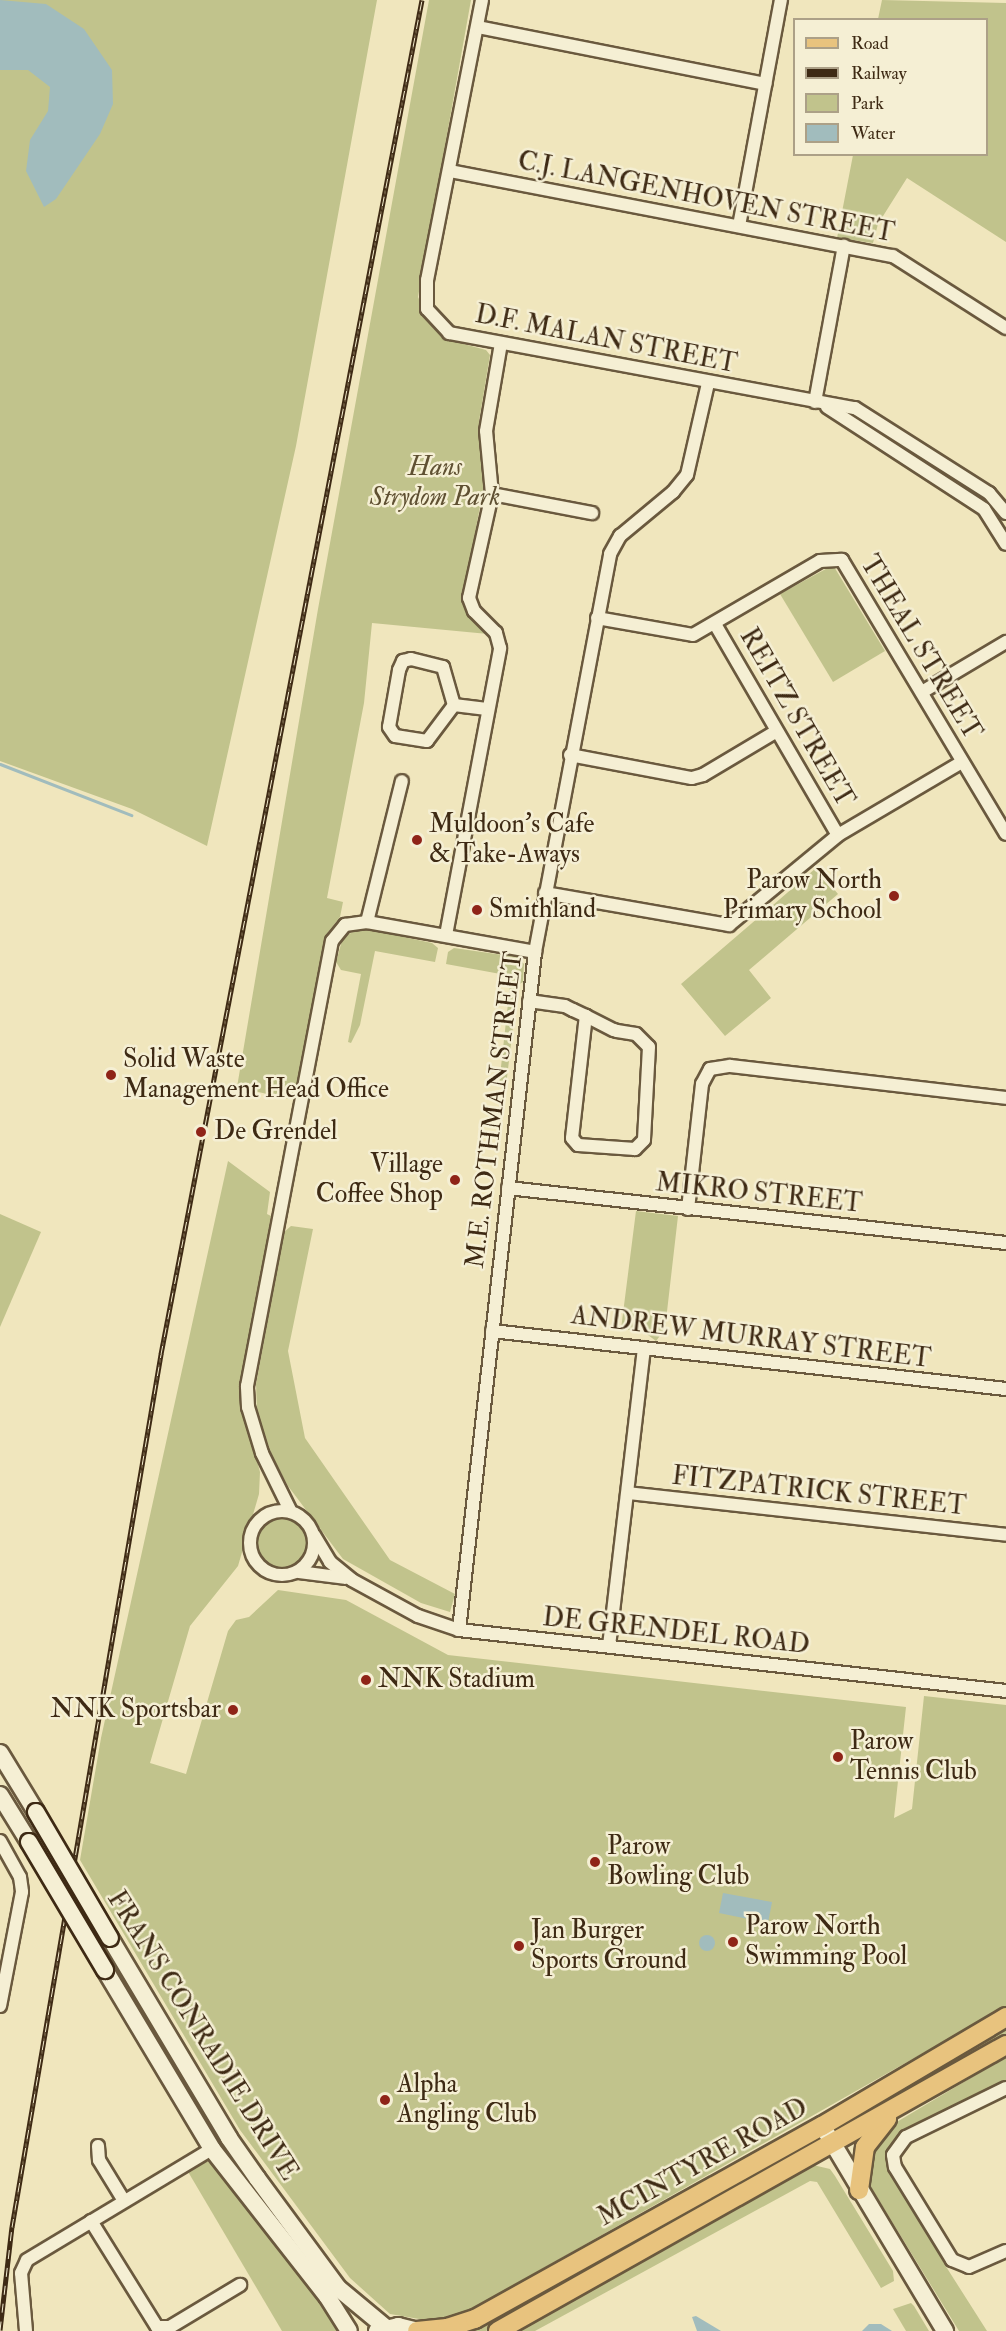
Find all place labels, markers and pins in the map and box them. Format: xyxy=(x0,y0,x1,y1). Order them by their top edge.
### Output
place label: Muldoon's Cafe & Take-Aways xyxy=(429,809,594,870)
marker: Muldoon's Cafe & Take-Aways xyxy=(410,833,424,847)
place label: Parow North Primary School xyxy=(723,865,882,927)
marker: Parow North Primary School xyxy=(887,889,901,903)
place label: Smithland xyxy=(489,894,596,926)
marker: Smithland xyxy=(470,903,484,917)
place label: Solid Waste Management Head Office xyxy=(123,1044,389,1106)
marker: Solid Waste Management Head Office xyxy=(104,1068,118,1082)
place label: De Grendel xyxy=(214,1116,338,1148)
marker: De Grendel xyxy=(192,1123,210,1141)
place label: Village Coffee Shop xyxy=(316,1149,443,1210)
marker: Village Coffee Shop xyxy=(448,1173,462,1187)
place label: NNK Stadium xyxy=(378,1664,535,1696)
marker: NNK Stadium xyxy=(359,1673,373,1687)
place label: NNK Sportsbar xyxy=(51,1694,221,1726)
marker: NNK Sportsbar xyxy=(226,1703,240,1717)
place label: Parow Tennis Club xyxy=(850,1726,977,1787)
marker: Parow Tennis Club xyxy=(831,1750,845,1764)
place label: Parow Bowling Club xyxy=(607,1831,749,1892)
marker: Parow Bowling Club xyxy=(588,1855,602,1869)
place label: Parow North Swimming Pool xyxy=(745,1911,907,1972)
place label: Jan Burger Sports Ground xyxy=(531,1915,687,1976)
marker: Parow North Swimming Pool xyxy=(726,1935,740,1949)
marker: Jan Burger Sports Ground xyxy=(512,1939,526,1953)
place label: Alpha Angling Club xyxy=(397,2069,537,2130)
marker: Alpha Angling Club xyxy=(378,2093,392,2107)

